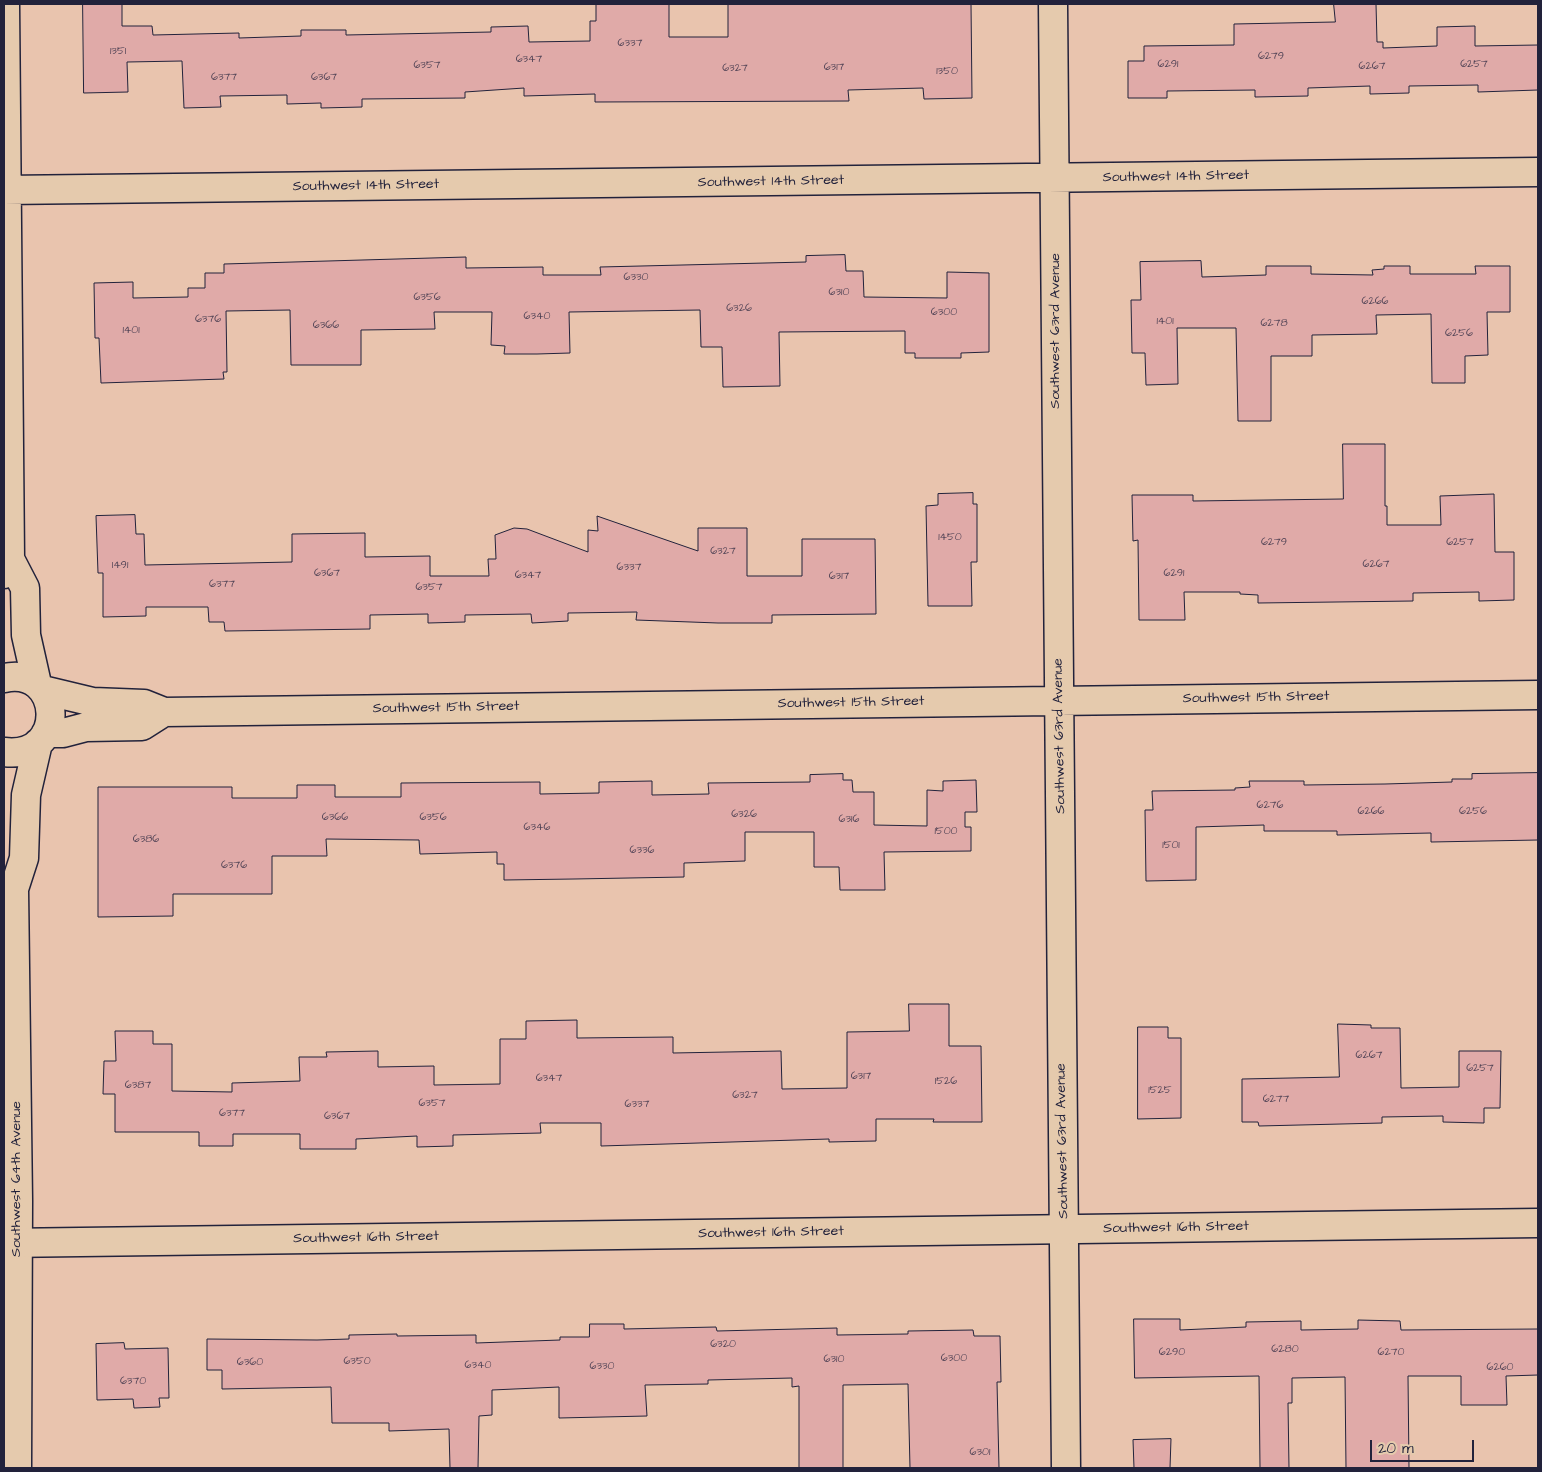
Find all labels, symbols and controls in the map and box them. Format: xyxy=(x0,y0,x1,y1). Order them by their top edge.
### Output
house number: 6337 xyxy=(618,37,642,51)
house number: 1351 xyxy=(110,45,126,59)
house number: 6279 xyxy=(1258,50,1284,64)
house number: 6347 xyxy=(516,53,542,67)
house number: 6291 xyxy=(1158,58,1178,72)
house number: 6257 xyxy=(1460,58,1488,72)
house number: 6357 xyxy=(413,59,441,73)
house number: 6267 xyxy=(1359,60,1385,74)
house number: 6317 xyxy=(824,61,844,75)
house number: 6327 xyxy=(722,62,748,76)
house number: 1350 xyxy=(936,65,958,79)
house number: 6377 xyxy=(211,71,237,85)
house number: 6367 xyxy=(311,71,337,85)
street label: Southwest 14th Street xyxy=(1103,167,1249,187)
street label: Southwest 14th Street xyxy=(698,172,844,192)
street label: Southwest 14th Street xyxy=(293,176,439,196)
street label: Southwest 63rd Avenue xyxy=(1048,253,1064,409)
house number: 6330 xyxy=(623,271,649,285)
house number: 6310 xyxy=(829,286,849,300)
house number: 6356 xyxy=(413,291,441,305)
house number: 6266 xyxy=(1362,295,1388,309)
house number: 6326 xyxy=(726,302,752,316)
house number: 6300 xyxy=(931,306,957,320)
house number: 6340 xyxy=(524,310,550,324)
house number: 6376 xyxy=(195,313,221,327)
house number: 1401 xyxy=(1156,315,1174,329)
house number: 6278 xyxy=(1260,317,1288,331)
house number: 6366 xyxy=(313,319,339,333)
house number: 1401 xyxy=(122,324,140,338)
house number: 6256 xyxy=(1445,327,1473,341)
house number: 1450 xyxy=(938,531,962,545)
house number: 6279 xyxy=(1261,536,1287,550)
house number: 6257 xyxy=(1446,536,1474,550)
house number: 6327 xyxy=(710,545,736,559)
house number: 6267 xyxy=(1363,558,1389,572)
house number: 1491 xyxy=(112,559,128,573)
house number: 6337 xyxy=(617,561,641,575)
house number: 6367 xyxy=(314,567,340,581)
house number: 6291 xyxy=(1164,567,1184,581)
house number: 6347 xyxy=(515,569,541,583)
house number: 6317 xyxy=(829,570,849,584)
house number: 6377 xyxy=(209,578,235,592)
house number: 6357 xyxy=(415,581,443,595)
street label: Southwest 63rd Avenue xyxy=(1050,658,1070,814)
street label: Southwest 15th Street xyxy=(1182,688,1330,708)
street label: Southwest 15th Street xyxy=(777,693,925,713)
street label: Southwest 15th Street xyxy=(372,698,520,718)
house number: 6276 xyxy=(1257,799,1283,813)
house number: 6266 xyxy=(1358,805,1384,819)
house number: 6256 xyxy=(1459,805,1487,819)
house number: 6326 xyxy=(731,808,757,822)
house number: 6366 xyxy=(322,811,348,825)
house number: 6356 xyxy=(419,811,447,825)
house number: 6316 xyxy=(839,813,859,827)
house number: 6346 xyxy=(524,821,550,835)
house number: 1500 xyxy=(934,825,958,839)
house number: 6386 xyxy=(133,833,159,847)
house number: 1501 xyxy=(1162,839,1180,853)
house number: 6336 xyxy=(630,844,654,858)
house number: 6376 xyxy=(221,859,247,873)
house number: 6267 xyxy=(1356,1049,1382,1063)
house number: 6257 xyxy=(1466,1062,1494,1076)
street label: Southwest 63rd Avenue xyxy=(1053,1063,1073,1219)
house number: 6317 xyxy=(851,1070,871,1084)
house number: 6347 xyxy=(536,1072,562,1086)
house number: 1526 xyxy=(935,1075,957,1089)
house number: 6387 xyxy=(125,1079,151,1093)
house number: 1525 xyxy=(1148,1084,1172,1098)
house number: 6327 xyxy=(732,1089,758,1103)
house number: 6277 xyxy=(1263,1093,1289,1107)
house number: 6357 xyxy=(418,1097,446,1111)
house number: 6337 xyxy=(625,1098,649,1112)
street label: Southwest 64th Avenue xyxy=(9,1101,25,1257)
house number: 6377 xyxy=(219,1107,245,1121)
house number: 6367 xyxy=(324,1110,350,1124)
street label: Southwest 16th Street xyxy=(1103,1218,1249,1238)
street label: Southwest 16th Street xyxy=(698,1223,844,1243)
street label: Southwest 16th Street xyxy=(293,1228,439,1248)
house number: 6320 xyxy=(710,1338,736,1352)
house number: 6280 xyxy=(1271,1343,1299,1357)
house number: 6290 xyxy=(1159,1346,1185,1360)
house number: 6270 xyxy=(1378,1346,1404,1360)
house number: 6300 xyxy=(941,1352,967,1366)
house number: 6310 xyxy=(824,1353,844,1367)
house number: 6350 xyxy=(343,1355,371,1369)
house number: 6360 xyxy=(237,1356,263,1370)
house number: 6340 xyxy=(465,1359,491,1373)
house number: 6330 xyxy=(589,1360,615,1374)
house number: 6260 xyxy=(1486,1361,1514,1375)
house number: 6370 xyxy=(120,1375,146,1389)
scale bar xyxy=(1372,1430,1476,1462)
text: 20 m xyxy=(1378,1438,1414,1459)
house number: 6301 xyxy=(970,1446,990,1460)

